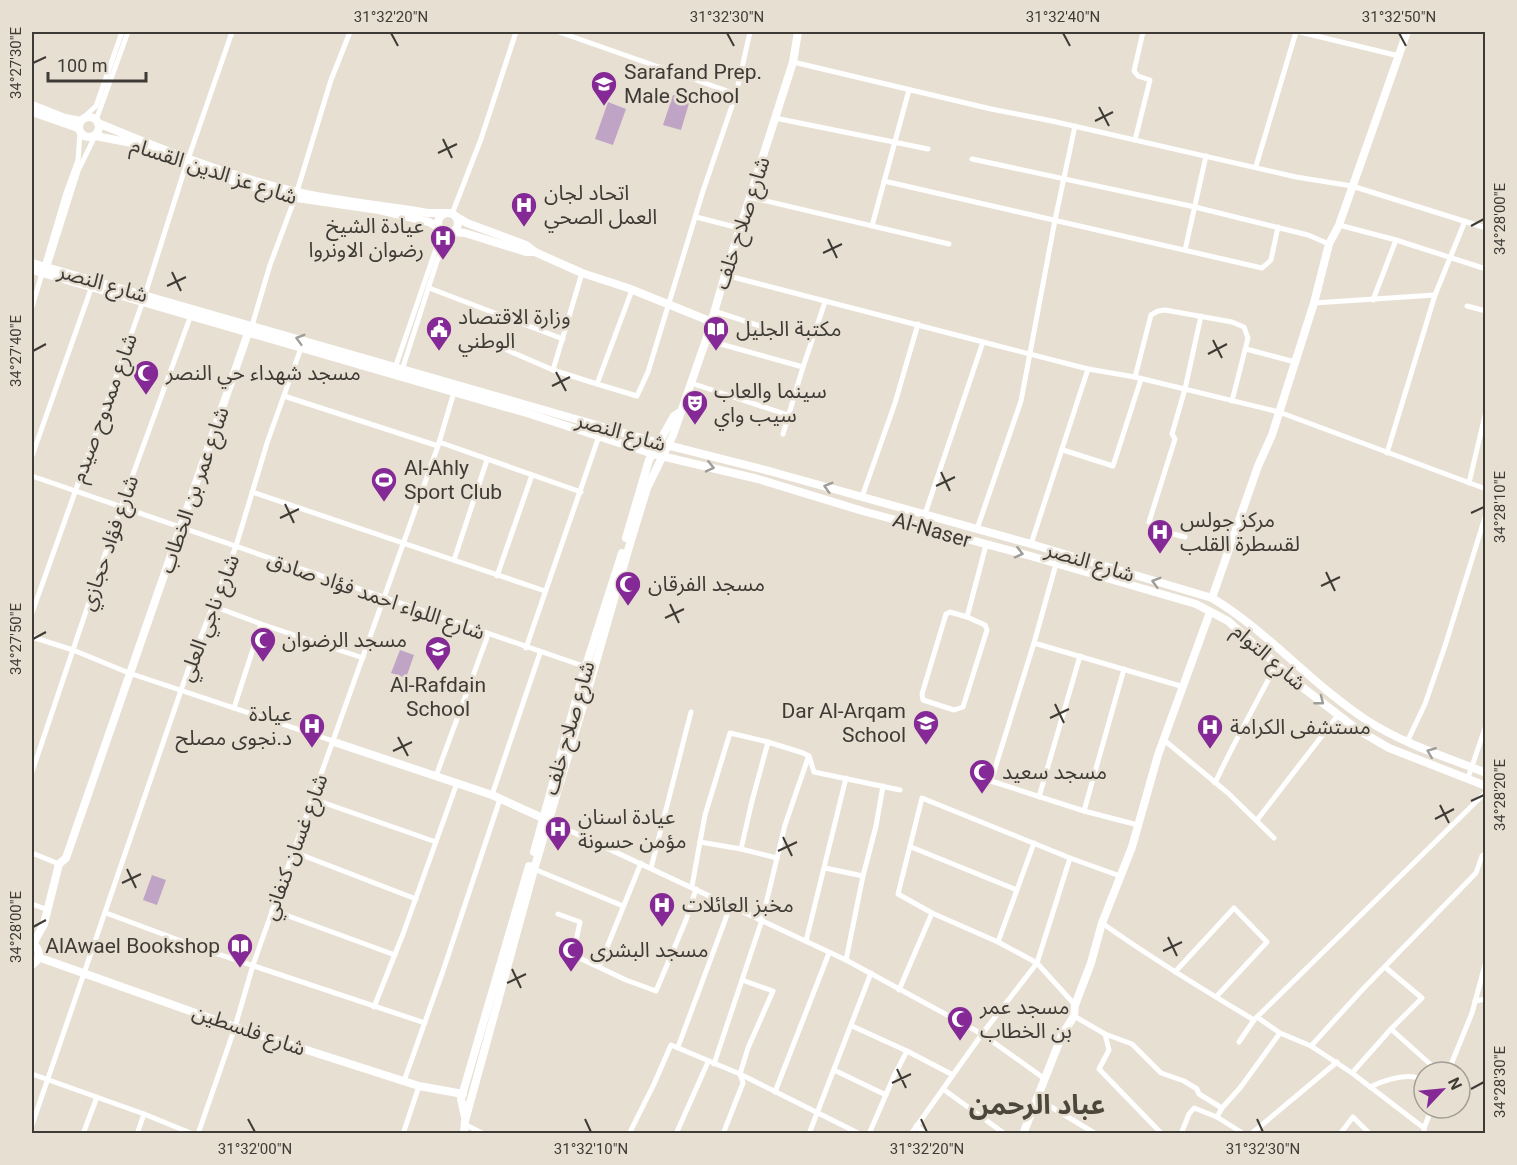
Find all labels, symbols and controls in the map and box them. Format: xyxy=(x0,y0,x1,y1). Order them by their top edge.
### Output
text: 31°32'20"N xyxy=(354,8,428,26)
text: 31°32'30"N xyxy=(690,8,764,26)
text: 31°32'40"N xyxy=(1026,8,1100,26)
text: 31°32'50"N xyxy=(1362,8,1436,26)
text: 34°27'30"E xyxy=(7,26,25,99)
scale bar xyxy=(48,45,146,83)
text: 100 m xyxy=(57,55,108,76)
place label: Sarafand Prep. Male School xyxy=(624,60,762,108)
school or university icon: Sarafand Prep. Male School xyxy=(589,69,619,107)
street label: شارع عز الدين القسام xyxy=(126,133,300,213)
street label: شارع صلاح خلف xyxy=(709,154,778,293)
place label: اتحاد لجان العمل الصحي xyxy=(544,181,657,233)
text: 34°28'00"E xyxy=(1491,182,1509,255)
hospital icon: اتحاد لجان العمل الصحي xyxy=(509,190,539,228)
place label: عيادة الشيخ رضوان الاونروا xyxy=(308,214,424,262)
hospital icon: عيادة الشيخ رضوان الاونروا xyxy=(428,223,458,261)
street label: شارع النصر xyxy=(54,259,151,310)
place label: وزارة الاقتصاد الوطني xyxy=(458,305,571,357)
text: 34°27'40"E xyxy=(7,314,25,387)
public building icon: وزارة الاقتصاد الوطني xyxy=(424,314,454,352)
library icon: مكتبة الجليل xyxy=(701,314,731,352)
place label: مكتبة الجليل xyxy=(736,317,841,341)
street label: شارع ممدوح صيدم xyxy=(66,330,146,487)
one-way arrow xyxy=(296,334,306,346)
mosque icon: مسجد شهداء حي النصر xyxy=(131,358,161,396)
place label: مسجد شهداء حي النصر xyxy=(165,361,361,389)
place label: سينما والعاب سيب واي xyxy=(714,379,827,431)
theatre icon: سينما والعاب سيب واي xyxy=(680,388,710,426)
street label: شارع عمر بن الخطاب xyxy=(154,404,237,577)
street label: شارع النصر xyxy=(572,408,669,459)
place label: Al-Ahly Sport Club xyxy=(404,456,502,504)
one-way arrow xyxy=(704,460,714,473)
sports icon: Al-Ahly Sport Club xyxy=(369,465,399,503)
text: 34°28'10"E xyxy=(1491,470,1509,543)
street label: شارع فؤاد حجازي xyxy=(75,472,147,615)
one-way arrow xyxy=(823,482,833,494)
street label: Al-Naser xyxy=(890,507,974,553)
place label: مركز جولس لقسطرة القلب xyxy=(1180,508,1300,556)
hospital icon: مركز جولس لقسطرة القلب xyxy=(1145,517,1175,555)
street label: شارع النصر xyxy=(1041,537,1138,590)
one-way arrow xyxy=(1014,546,1024,559)
street label: شارع اللواء احمد فؤاد صادق xyxy=(263,547,488,647)
street label: شارع ناجي العلي xyxy=(174,551,248,686)
mosque icon: مسجد الفرقان xyxy=(613,569,643,607)
place label: مسجد الفرقان xyxy=(648,572,765,596)
one-way arrow xyxy=(1151,577,1162,589)
text: 34°27'50"E xyxy=(7,602,25,675)
street label: شارع التوام xyxy=(1225,619,1311,698)
mosque icon: مسجد الرضوان xyxy=(248,625,278,663)
place label: مسجد الرضوان xyxy=(282,628,407,652)
school or university icon: Al-Rafdain School xyxy=(423,634,453,672)
street label: شارع صلاح خلف xyxy=(538,658,602,798)
place label: Al-Rafdain School xyxy=(390,673,486,721)
one-way arrow xyxy=(1313,693,1324,704)
place label: Dar Al-Arqam School xyxy=(781,699,906,747)
place label: عيادة د.نجوى مصلح xyxy=(175,702,292,753)
school or university icon: Dar Al-Arqam School xyxy=(911,708,941,746)
hospital icon: عيادة د.نجوى مصلح xyxy=(297,711,327,749)
hospital icon: مستشفى الكرامة xyxy=(1195,712,1225,750)
place label: مستشفى الكرامة xyxy=(1230,715,1371,739)
one-way arrow xyxy=(1426,747,1437,759)
mosque icon: مسجد سعيد xyxy=(967,757,997,795)
text: 34°28'20"E xyxy=(1491,758,1509,831)
place label: مسجد سعيد xyxy=(1002,760,1107,784)
street label: شارع غسان كنفاني xyxy=(257,771,336,925)
place label: عيادة اسنان مؤمن حسونة xyxy=(578,805,687,853)
hospital icon: عيادة اسنان مؤمن حسونة xyxy=(543,814,573,852)
text: 34°28'00"E xyxy=(7,890,25,963)
hospital icon: مخبز العائلات xyxy=(647,890,677,928)
place label: مخبز العائلات xyxy=(682,893,794,917)
library icon: AlAwael Bookshop xyxy=(225,931,255,969)
place label: AlAwael Bookshop xyxy=(45,934,220,958)
mosque icon: مسجد البشرى xyxy=(556,935,586,973)
place label: مسجد البشرى xyxy=(590,938,708,962)
place label: مسجد عمر بن الخطاب xyxy=(979,995,1072,1043)
street label: شارع فلسطين xyxy=(188,999,309,1063)
mosque icon: مسجد عمر بن الخطاب xyxy=(945,1004,975,1042)
text: 34°28'30"E xyxy=(1491,1045,1509,1118)
north arrow xyxy=(1412,1060,1472,1120)
text: N xyxy=(1444,1074,1466,1093)
district label: عباد الرحمن xyxy=(969,1089,1105,1121)
text: 31°32'00"N xyxy=(218,1140,292,1158)
text: 31°32'10"N xyxy=(554,1140,628,1158)
text: 31°32'20"N xyxy=(890,1140,964,1158)
text: 31°32'30"N xyxy=(1226,1140,1300,1158)

